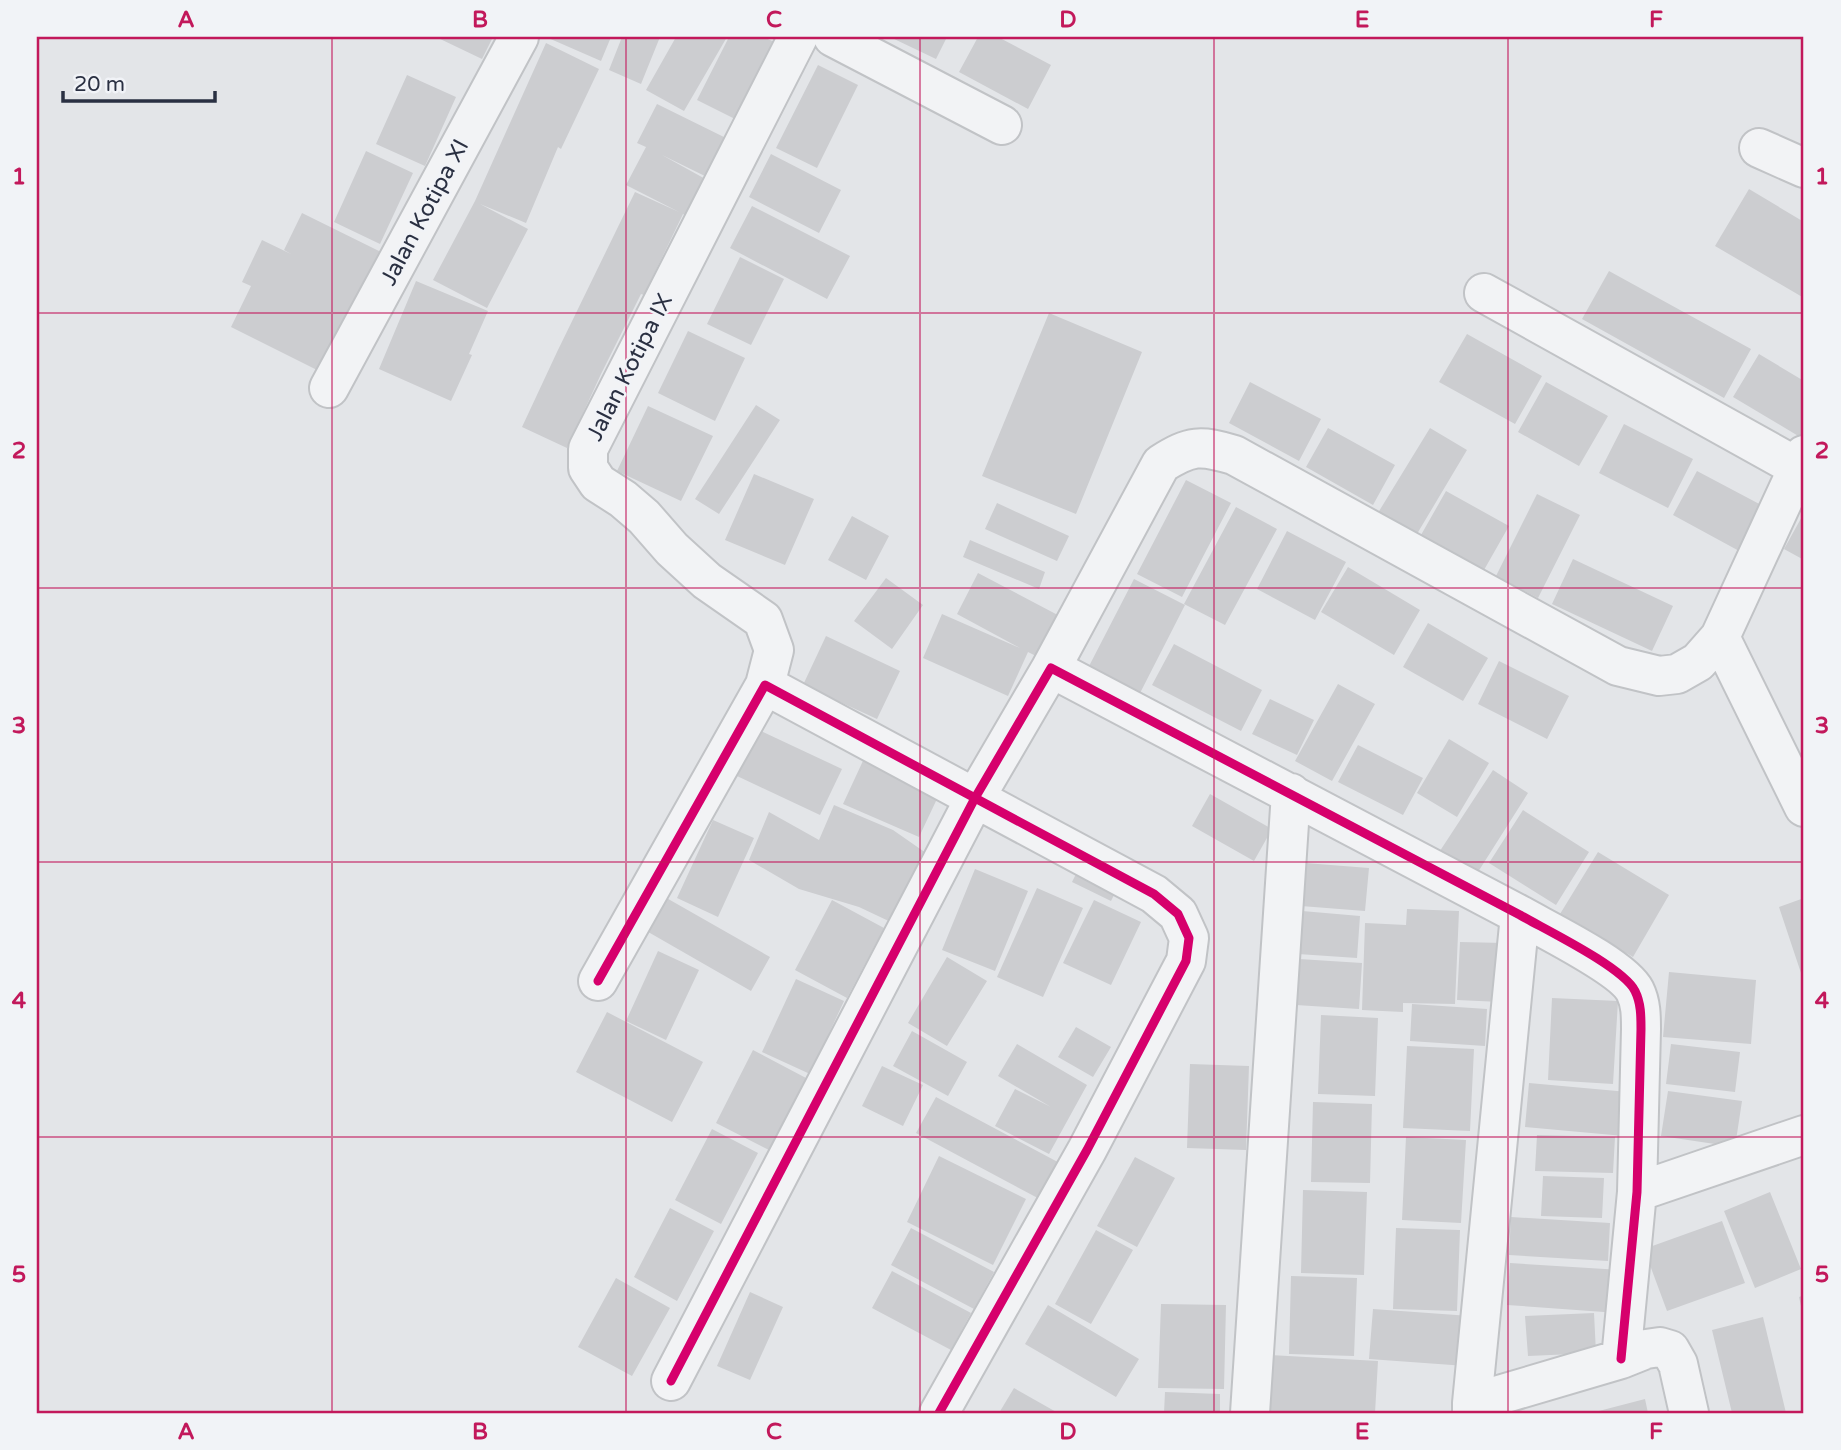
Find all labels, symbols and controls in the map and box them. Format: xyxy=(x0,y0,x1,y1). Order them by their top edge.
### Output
text: A xyxy=(177,6,195,34)
text: B xyxy=(472,6,488,34)
text: C xyxy=(766,6,782,34)
text: D xyxy=(1059,6,1077,34)
text: E xyxy=(1355,6,1369,34)
text: F xyxy=(1649,6,1663,34)
scale bar xyxy=(63,60,215,104)
text: 20 m xyxy=(74,72,125,97)
street label: Jalan Kotipa XI xyxy=(375,135,475,290)
text: 1 xyxy=(12,163,26,191)
text: 1 xyxy=(1815,163,1829,191)
street label: Jalan Kotipa IX xyxy=(581,289,679,446)
text: 2 xyxy=(12,437,26,465)
text: 2 xyxy=(1815,437,1829,465)
text: 3 xyxy=(12,712,26,740)
text: 3 xyxy=(1815,712,1829,740)
text: 4 xyxy=(12,987,27,1015)
text: 4 xyxy=(1815,987,1830,1015)
text: 5 xyxy=(12,1261,26,1289)
text: 5 xyxy=(1815,1261,1829,1289)
text: A xyxy=(177,1418,195,1446)
text: B xyxy=(472,1418,488,1446)
text: C xyxy=(766,1418,782,1446)
text: D xyxy=(1059,1418,1077,1446)
text: E xyxy=(1355,1418,1369,1446)
text: F xyxy=(1649,1418,1663,1446)

